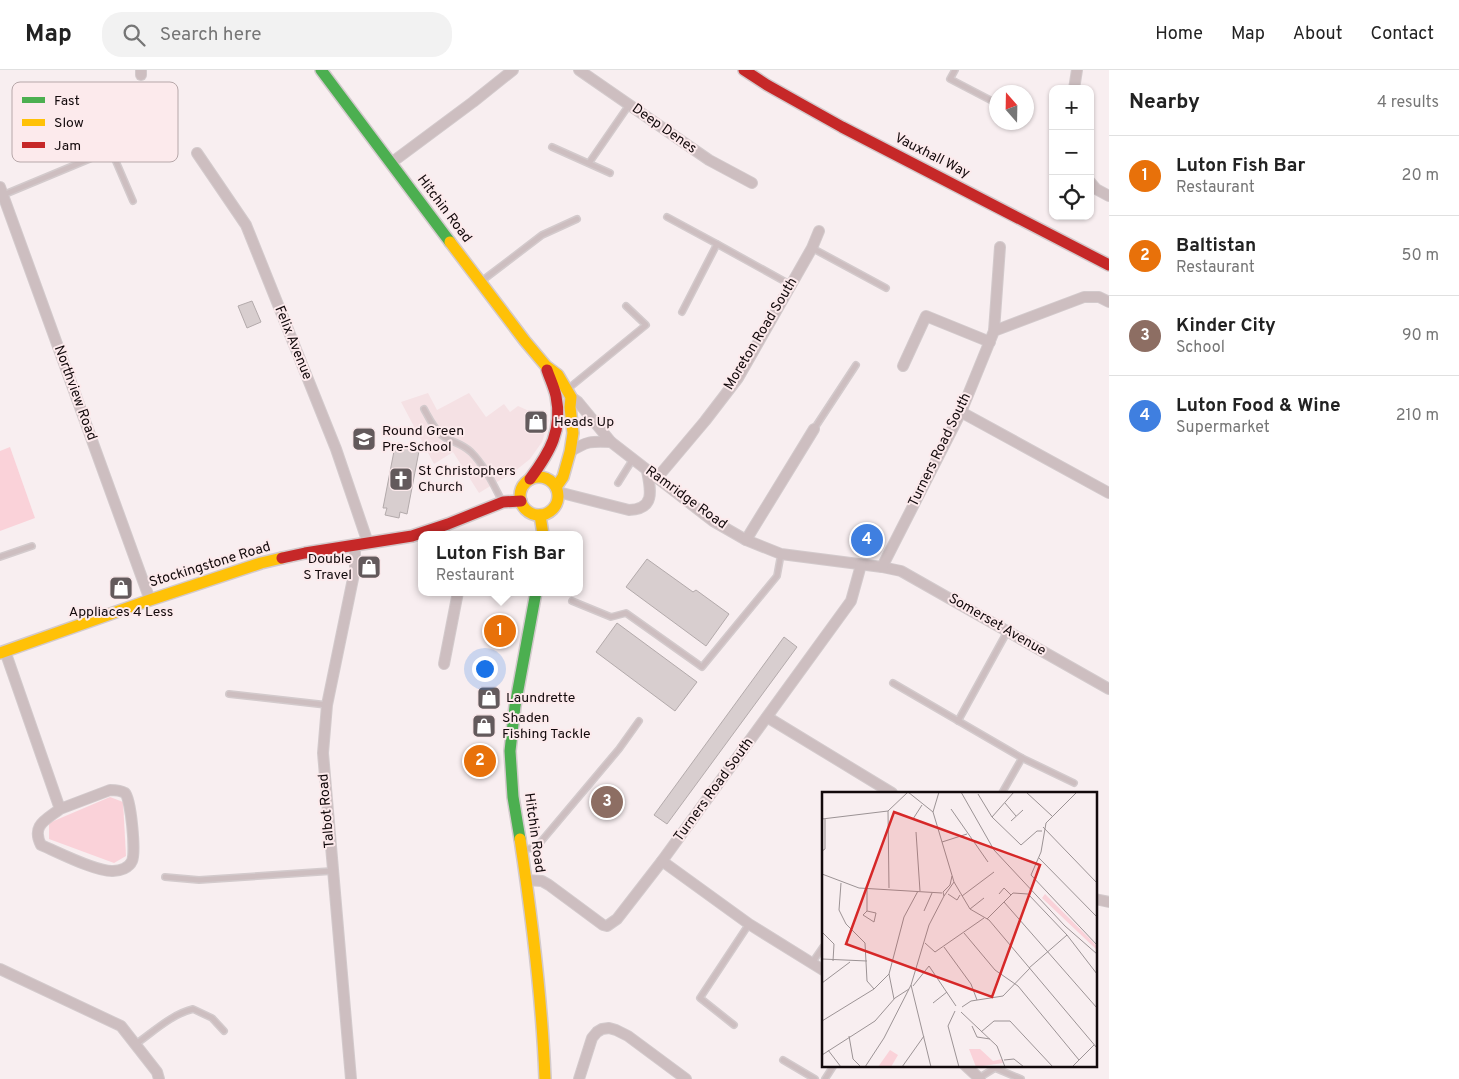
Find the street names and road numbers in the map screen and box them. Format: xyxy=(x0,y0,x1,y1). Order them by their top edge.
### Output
street label: Deep Denes xyxy=(628,100,700,158)
street label: Vauxhall Way xyxy=(891,130,973,182)
street label: Hitchin Road xyxy=(413,172,475,246)
street label: Moreton Road South xyxy=(721,275,801,393)
street label: Felix Avenue xyxy=(270,304,316,382)
street label: Northview Road xyxy=(50,343,100,443)
street label: Turners Road South xyxy=(905,390,975,510)
street label: Ramridge Road xyxy=(642,463,730,533)
street label: Stockingstone Road xyxy=(147,538,273,592)
street label: Somerset Avenue xyxy=(945,590,1049,660)
street label: Turners Road South xyxy=(671,735,757,845)
street label: Talbot Road xyxy=(315,773,339,849)
street label: Hitchin Road xyxy=(520,792,548,874)

